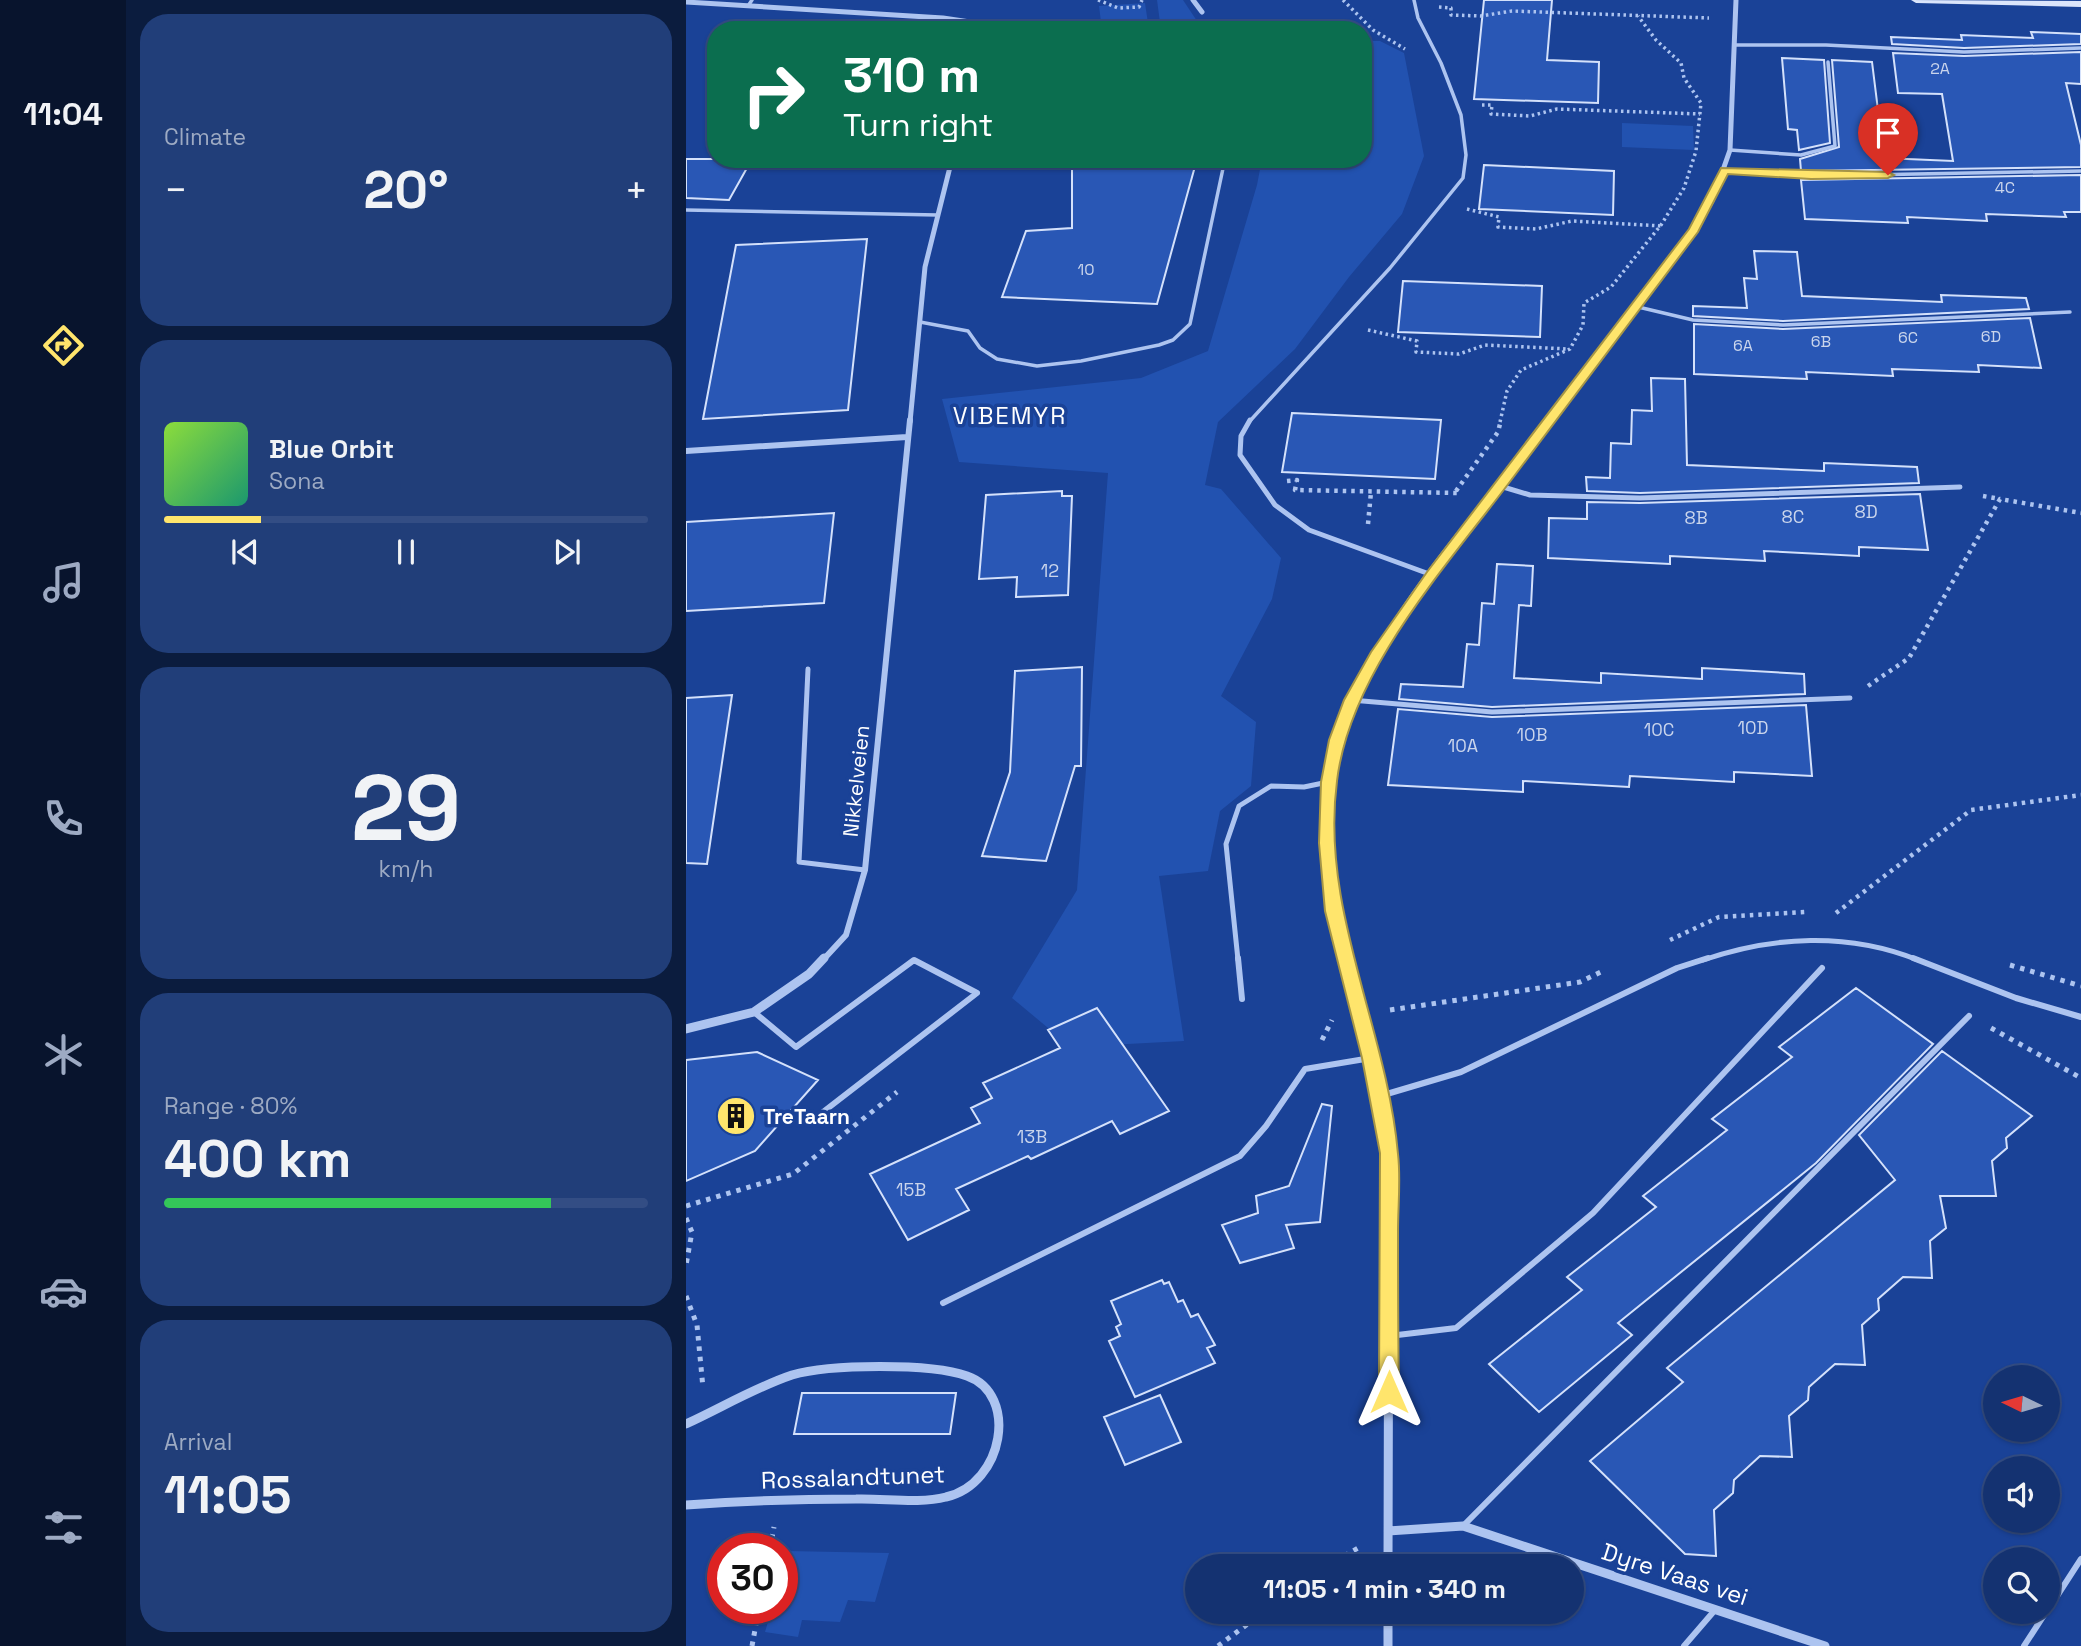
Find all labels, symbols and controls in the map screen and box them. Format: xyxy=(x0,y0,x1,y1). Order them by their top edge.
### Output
text: 310 m xyxy=(843,44,980,106)
icon: right xyxy=(728,49,819,140)
house number: 2A xyxy=(1930,58,1950,79)
text: 11:04 xyxy=(23,94,103,134)
pin xyxy=(1858,103,1918,175)
text: Turn right xyxy=(843,105,993,145)
icon: arrive xyxy=(1869,114,1907,152)
text: Climate xyxy=(164,122,246,152)
text: 20° xyxy=(363,157,449,223)
text: − xyxy=(164,166,188,214)
text: + xyxy=(624,166,648,214)
house number: 4C xyxy=(1995,177,2015,198)
house number: 10 xyxy=(1078,259,1094,280)
icon: directions xyxy=(39,321,88,370)
house number: 6D xyxy=(1981,326,2001,347)
house number: 6C xyxy=(1898,327,1918,348)
house number: 6B xyxy=(1811,331,1831,352)
house number: 6A xyxy=(1733,335,1753,356)
district label: VIBEMYR xyxy=(953,400,1067,431)
text: Blue Orbit xyxy=(269,432,394,466)
text: Sona xyxy=(269,466,325,496)
house number: 8D xyxy=(1854,500,1878,523)
house number: 8C xyxy=(1782,505,1804,528)
house number: 8B xyxy=(1684,506,1708,529)
icon: previous xyxy=(226,533,264,571)
icon: pause xyxy=(387,533,425,571)
icon: next xyxy=(548,533,586,571)
icon: music xyxy=(39,558,88,607)
house number: 12 xyxy=(1041,559,1059,582)
house number: 10D xyxy=(1738,716,1769,739)
house number: 10C xyxy=(1644,718,1674,741)
house number: 10B xyxy=(1517,723,1547,746)
street label: Nikkelveien xyxy=(837,724,875,838)
house number: 10A xyxy=(1448,734,1478,757)
text: 29 xyxy=(351,750,461,867)
icon: phone xyxy=(39,794,88,843)
text: km/h xyxy=(379,854,433,884)
icon: climate xyxy=(39,1030,88,1079)
text: Range · 80% xyxy=(164,1091,297,1121)
building icon: TreTaarn xyxy=(715,1095,757,1137)
place label: TreTaarn xyxy=(763,1103,850,1130)
house number: 13B xyxy=(1017,1125,1047,1148)
text: 400 km xyxy=(164,1126,351,1192)
house number: 15B xyxy=(896,1178,926,1201)
icon: car xyxy=(39,1267,88,1316)
position arrow xyxy=(1352,1355,1426,1429)
north arrow xyxy=(1983,1365,2060,1442)
map controls xyxy=(1983,1365,2060,1624)
text: Arrival xyxy=(164,1427,232,1457)
button: sound xyxy=(1983,1456,2060,1533)
street label: Rossalandtunet xyxy=(760,1458,946,1496)
text: 11:05 xyxy=(164,1462,291,1528)
icon: filters xyxy=(39,1503,88,1552)
speed limit sign: 30 xyxy=(707,1533,798,1624)
street label: Dyre Vaas vei xyxy=(1598,1536,1752,1612)
button: search xyxy=(1983,1547,2060,1624)
text: 11:05 · 1 min · 340 m xyxy=(1263,1572,1506,1606)

